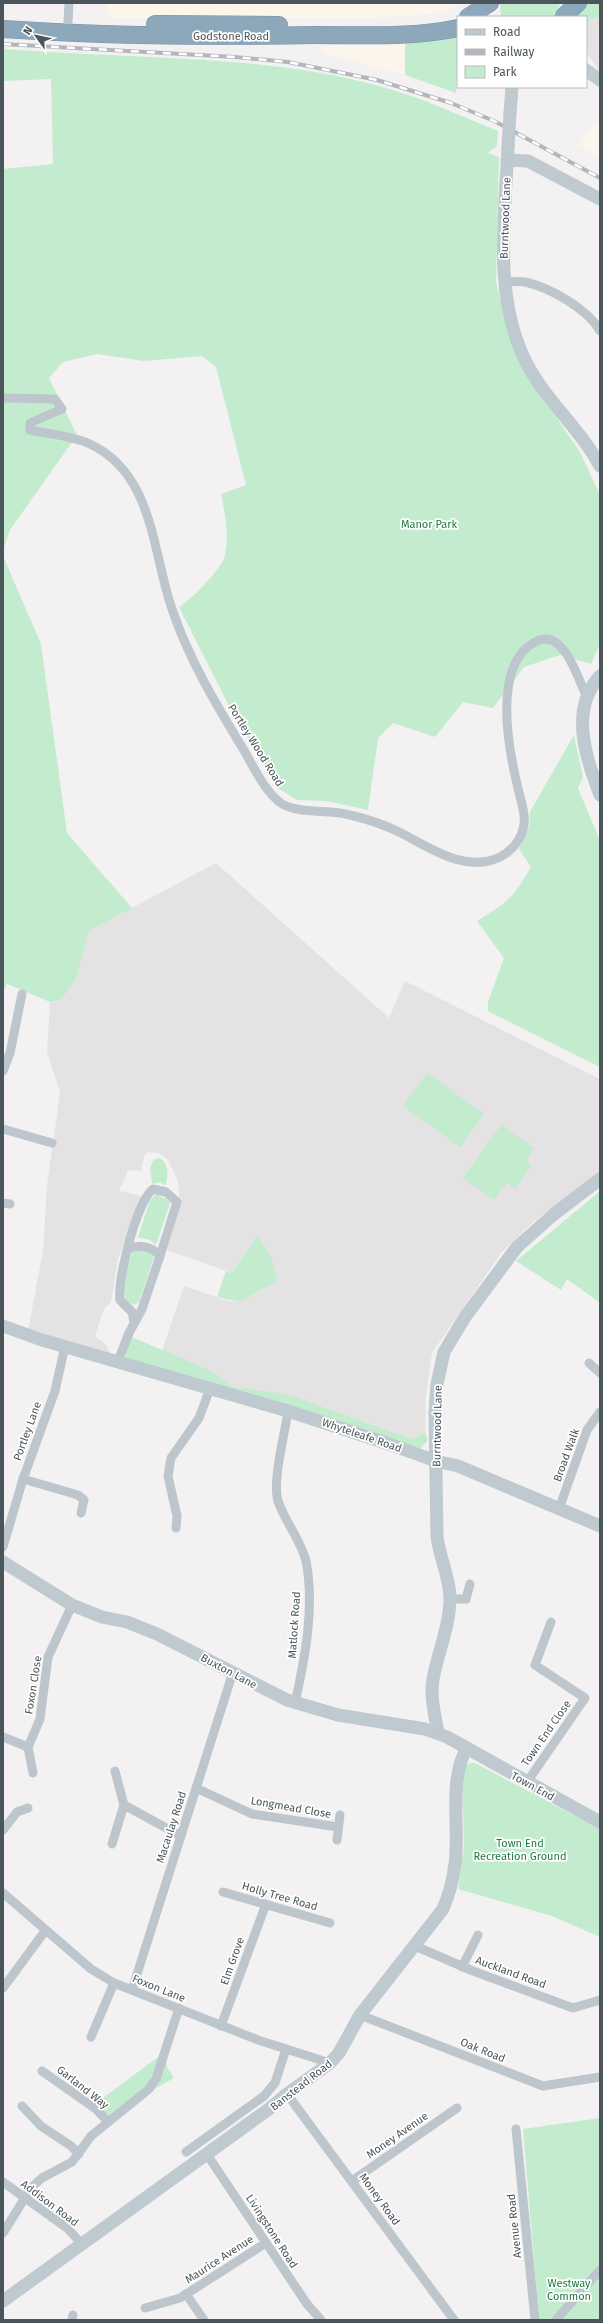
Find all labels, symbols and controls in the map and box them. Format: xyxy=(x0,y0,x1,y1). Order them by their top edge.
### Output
north arrow xyxy=(16,16,56,56)
legend xyxy=(457,16,587,88)
text: N xyxy=(21,24,35,37)
text: Road xyxy=(493,25,521,39)
street label: Godstone Road xyxy=(193,30,269,43)
text: Railway xyxy=(493,45,534,59)
text: Park xyxy=(493,65,517,79)
street label: Burntwood Lane xyxy=(498,177,513,259)
park label: Manor Park xyxy=(401,518,457,531)
street label: Portley Wood Road xyxy=(225,702,286,789)
street label: Burntwood Lane xyxy=(430,1385,445,1467)
street label: Portley Lane xyxy=(11,1400,44,1462)
street label: Whyteleafe Road xyxy=(320,1416,403,1455)
street label: Broad Walk xyxy=(551,1426,582,1484)
street label: Matlock Road xyxy=(286,1591,303,1659)
street label: Buxton Lane xyxy=(198,1651,259,1692)
street label: Foxon Close xyxy=(22,1655,45,1715)
street label: Town End Close xyxy=(519,1698,574,1769)
street label: Town End xyxy=(509,1769,557,1804)
street label: Macaulay Road xyxy=(154,1790,189,1865)
street label: Longmead Close xyxy=(250,1794,332,1821)
park label: Town End Recreation Ground xyxy=(473,1837,567,1863)
street label: Holly Tree Road xyxy=(241,1879,319,1913)
street label: Elm Grove xyxy=(218,1935,247,1987)
street label: Auckland Road xyxy=(474,1954,548,1991)
street label: Foxon Lane xyxy=(130,1972,187,2005)
street label: Oak Road xyxy=(458,2036,507,2065)
street label: Banstead Road xyxy=(268,2057,335,2114)
street label: Garland Way xyxy=(54,2063,112,2112)
street label: Money Avenue xyxy=(364,2109,431,2161)
street label: Money Road xyxy=(356,2171,403,2228)
street label: Addison Road xyxy=(18,2177,81,2229)
street label: Livingstone Road xyxy=(243,2192,300,2271)
street label: Avenue Road xyxy=(505,2193,524,2259)
street label: Maurice Avenue xyxy=(183,2233,256,2286)
park label: Westway Common xyxy=(547,2277,591,2303)

